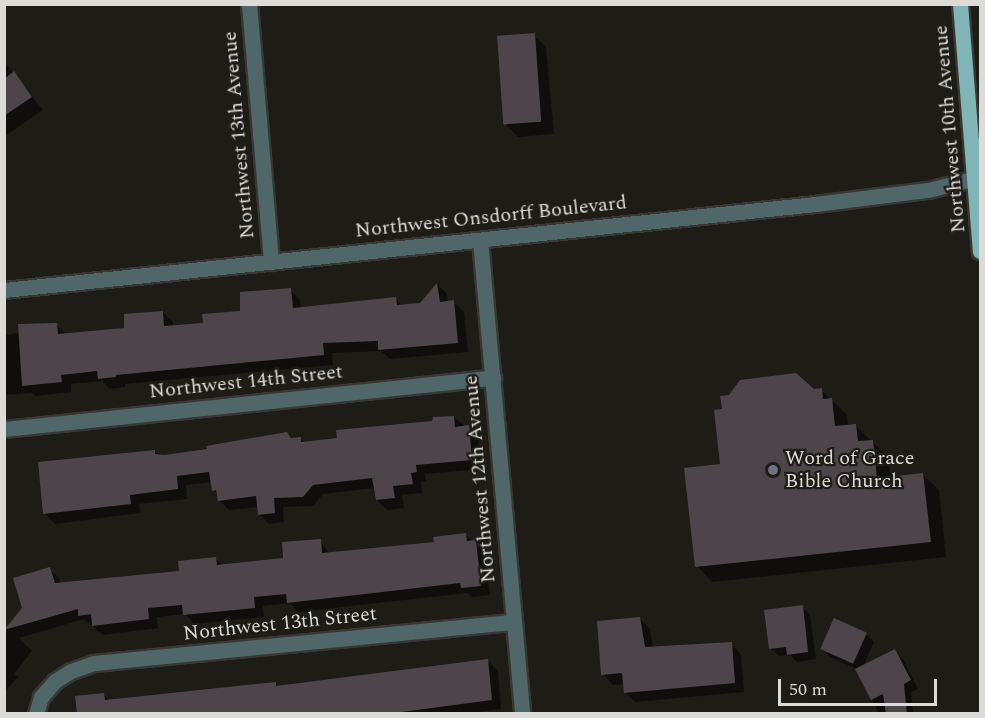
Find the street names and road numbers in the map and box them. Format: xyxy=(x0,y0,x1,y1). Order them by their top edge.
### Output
street label: Northwest 10th Avenue xyxy=(929,24,971,234)
street label: Northwest 13th Avenue xyxy=(218,30,260,240)
street label: Northwest Onsdorff Boulevard xyxy=(354,191,628,243)
street label: Northwest 14th Street xyxy=(148,360,344,404)
street label: Northwest 12th Avenue xyxy=(459,374,501,584)
street label: Northwest 13th Street xyxy=(182,602,378,646)

